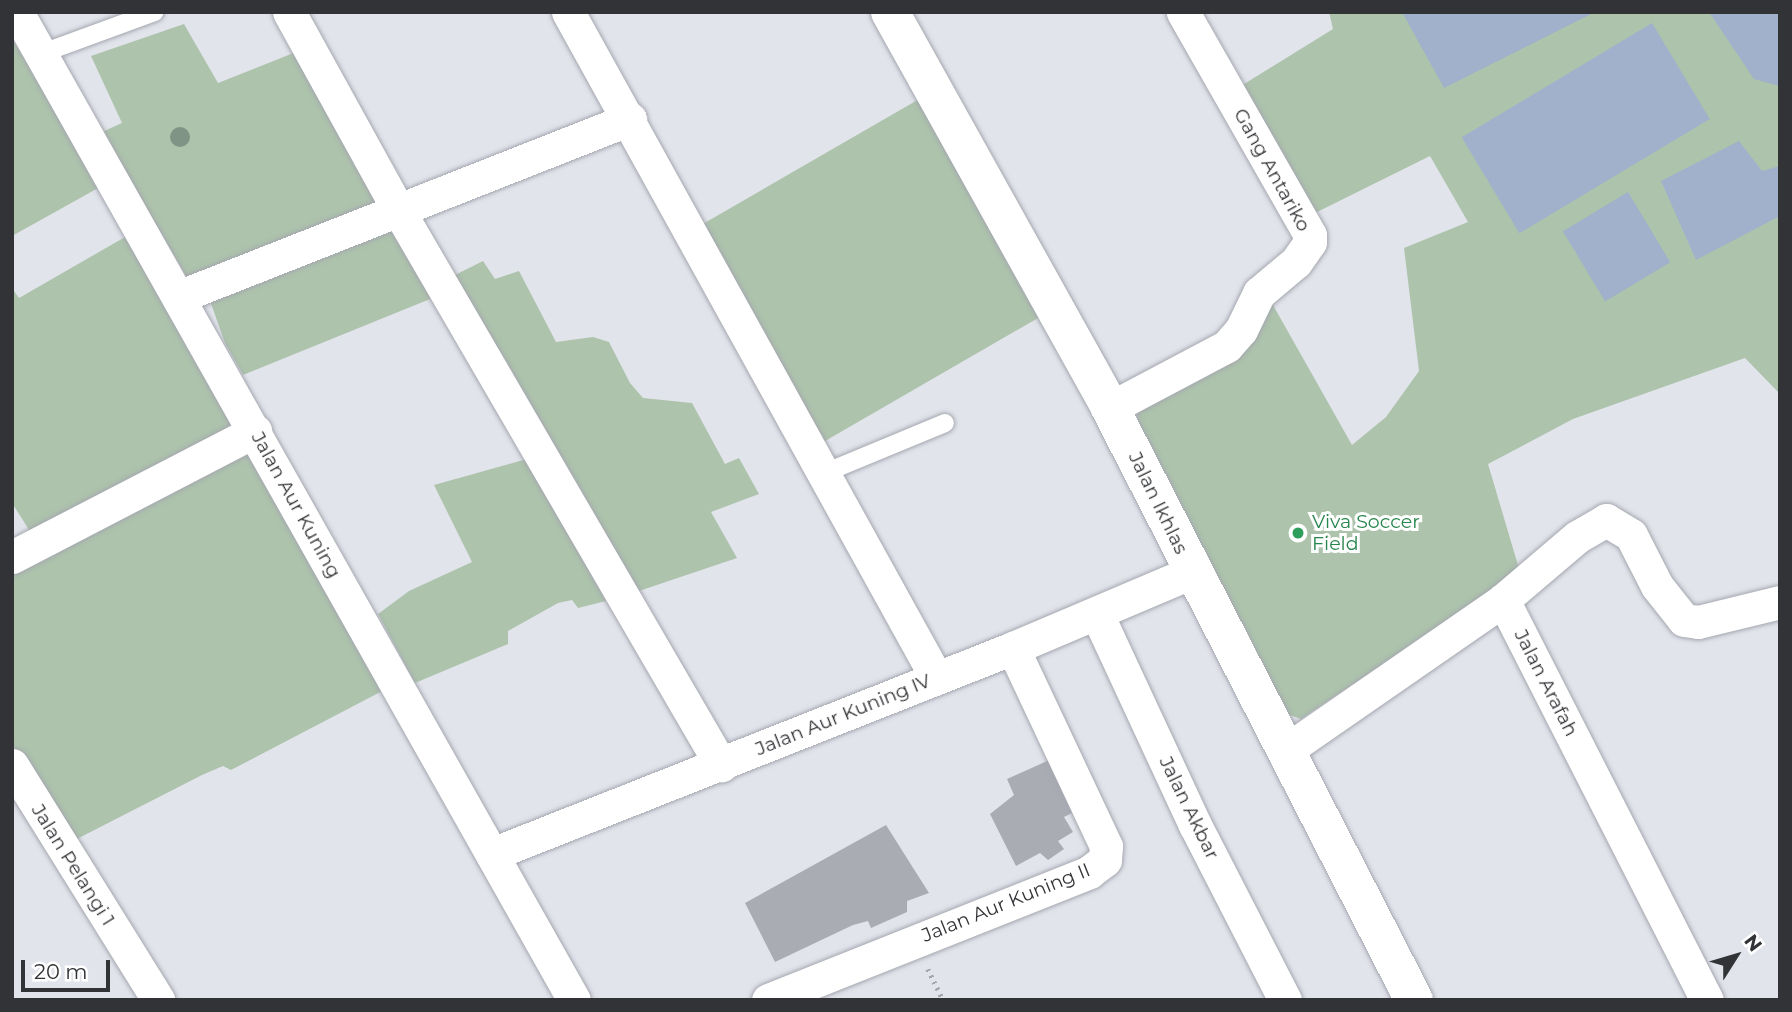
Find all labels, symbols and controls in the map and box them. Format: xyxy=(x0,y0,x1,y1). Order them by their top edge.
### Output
street label: Gang Antariko xyxy=(1229,104,1315,236)
street label: Jalan Aur Kuning xyxy=(246,428,346,582)
street label: Jalan Ikhlas xyxy=(1124,448,1192,558)
place label: Viva Soccer Field xyxy=(1312,511,1420,555)
marker: Viva Soccer Field xyxy=(1290,525,1306,541)
street label: Jalan Arafah xyxy=(1509,626,1583,740)
street label: Jalan Aur Kuning IV xyxy=(752,669,934,761)
street label: Jalan Akbar xyxy=(1154,753,1224,863)
street label: Jalan Pelangi 1 xyxy=(27,800,119,930)
street label: Jalan Aur Kuning II xyxy=(918,859,1094,947)
north arrow xyxy=(1701,921,1771,991)
text: N xyxy=(1739,930,1767,956)
scale bar xyxy=(24,946,114,990)
text: 20 m xyxy=(34,959,88,984)

